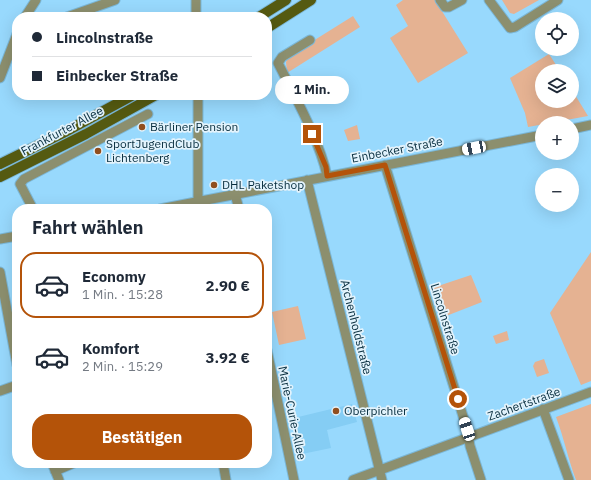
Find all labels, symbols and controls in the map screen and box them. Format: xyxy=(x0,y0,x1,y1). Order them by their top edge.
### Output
map controls xyxy=(535,12,579,212)
button: locate xyxy=(535,12,579,56)
text: Lincolnstraße xyxy=(56,28,153,47)
button: layers xyxy=(535,64,579,108)
text: Einbecker Straße xyxy=(56,66,178,85)
callout: 1 Min. xyxy=(275,76,349,104)
text: 1 Min. xyxy=(293,81,331,98)
street label: Frankfurter Allee xyxy=(18,102,106,159)
button: + xyxy=(535,116,579,160)
place label: Bärliner Pension xyxy=(150,119,238,134)
marker: Bärliner Pension xyxy=(137,122,147,132)
route end xyxy=(303,125,321,143)
street label: Einbecker Straße xyxy=(350,133,444,166)
place label: SportJugendClub Lichtenberg xyxy=(106,136,199,165)
car xyxy=(461,140,487,156)
marker: SportJugendClub Lichtenberg xyxy=(93,146,103,156)
button: − xyxy=(535,168,579,212)
place label: DHL Paketshop xyxy=(222,177,304,192)
marker: DHL Paketshop xyxy=(209,180,219,190)
text: Fahrt wählen xyxy=(32,216,143,239)
icon: car xyxy=(34,267,70,303)
text: Economy xyxy=(82,267,146,286)
text: 2.90 € xyxy=(205,276,250,295)
street label: Archenholdstraße xyxy=(337,278,376,376)
street label: Lincolnstraße xyxy=(428,281,464,357)
text: 1 Min. · 15:28 xyxy=(82,286,163,303)
icon: car xyxy=(34,339,70,375)
text: Komfort xyxy=(82,339,140,358)
text: 3.92 € xyxy=(205,348,250,367)
text: 2 Min. · 15:29 xyxy=(82,358,163,375)
street label: Marie-Curie-Allee xyxy=(275,365,310,462)
street label: Zachertstraße xyxy=(485,383,563,424)
route start xyxy=(449,390,467,408)
place label: Oberpichler xyxy=(344,403,408,418)
marker: Oberpichler xyxy=(331,406,341,416)
button: Bestätigen xyxy=(32,414,252,460)
car xyxy=(458,416,476,442)

